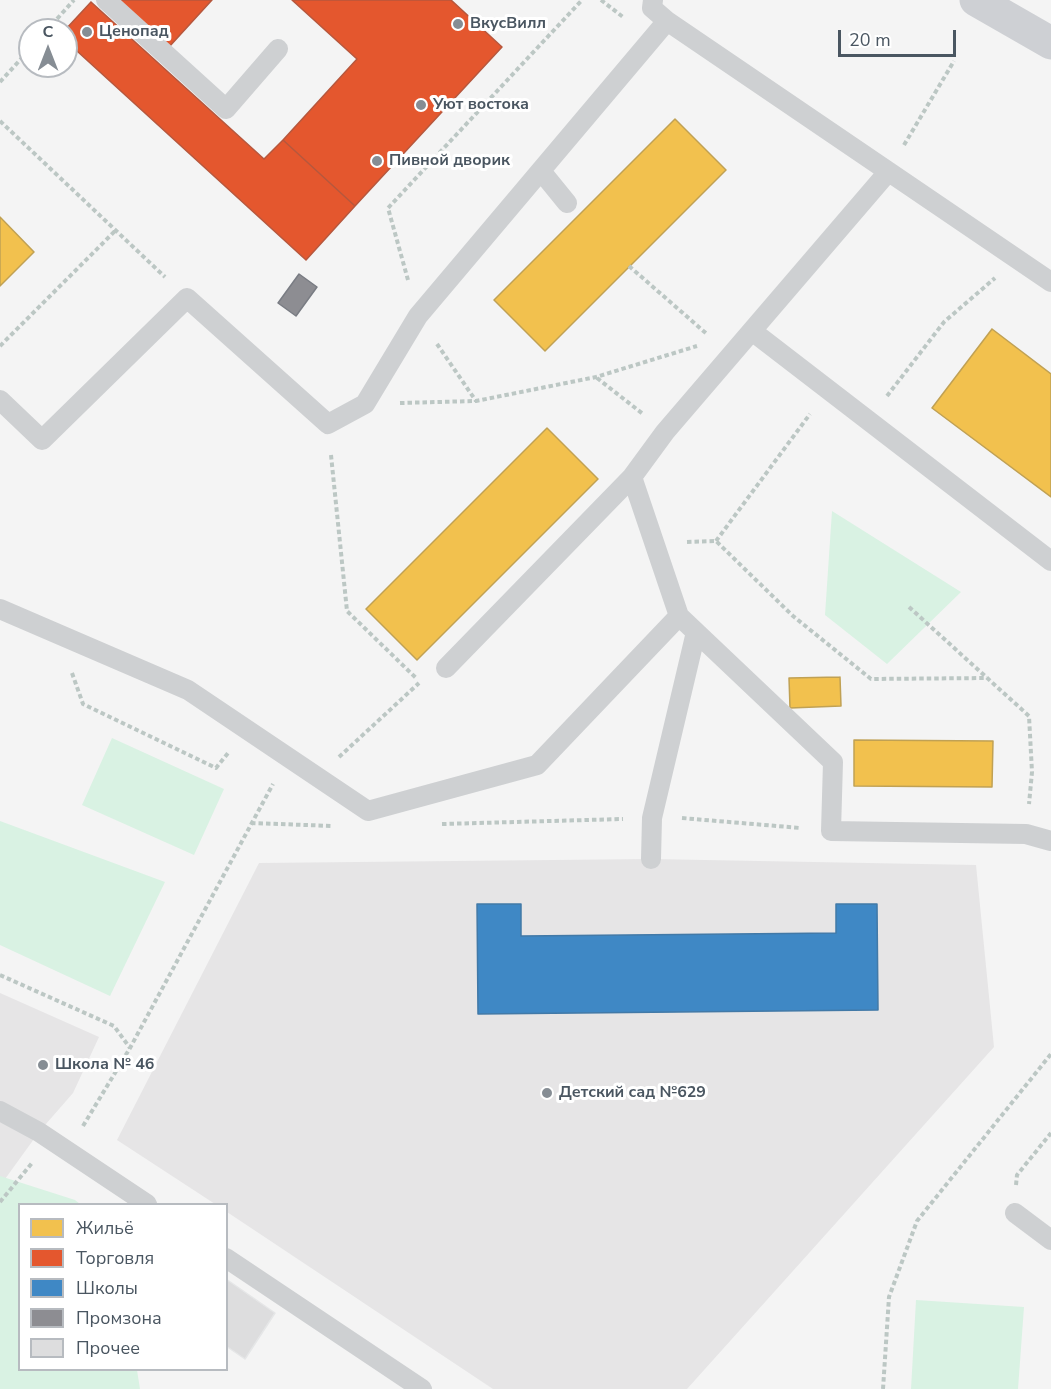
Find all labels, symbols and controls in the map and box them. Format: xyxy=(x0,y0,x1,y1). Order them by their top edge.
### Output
place label: ВкусВилл xyxy=(470,14,546,34)
marker: ВкусВилл xyxy=(451,17,465,31)
north arrow xyxy=(18,18,78,78)
scale bar xyxy=(841,18,960,56)
text: С xyxy=(43,21,53,43)
place label: Ценопад xyxy=(99,22,169,42)
marker: Ценопад xyxy=(80,25,94,39)
text: 20 m xyxy=(849,28,891,52)
place label: Уют востока xyxy=(433,95,529,115)
marker: Уют востока xyxy=(414,98,428,112)
place label: Пивной дворик xyxy=(389,151,510,171)
marker: Пивной дворик xyxy=(370,154,384,168)
place label: Школа № 46 xyxy=(55,1055,154,1075)
marker: Школа № 46 xyxy=(36,1058,50,1072)
place label: Детский сад №629 xyxy=(559,1083,706,1103)
marker: Детский сад №629 xyxy=(540,1086,554,1100)
legend xyxy=(18,1203,228,1371)
text: Жильё xyxy=(76,1216,134,1240)
text: Торговля xyxy=(76,1246,154,1270)
text: Школы xyxy=(76,1276,138,1300)
text: Промзона xyxy=(76,1306,162,1330)
text: Прочее xyxy=(76,1336,140,1360)

